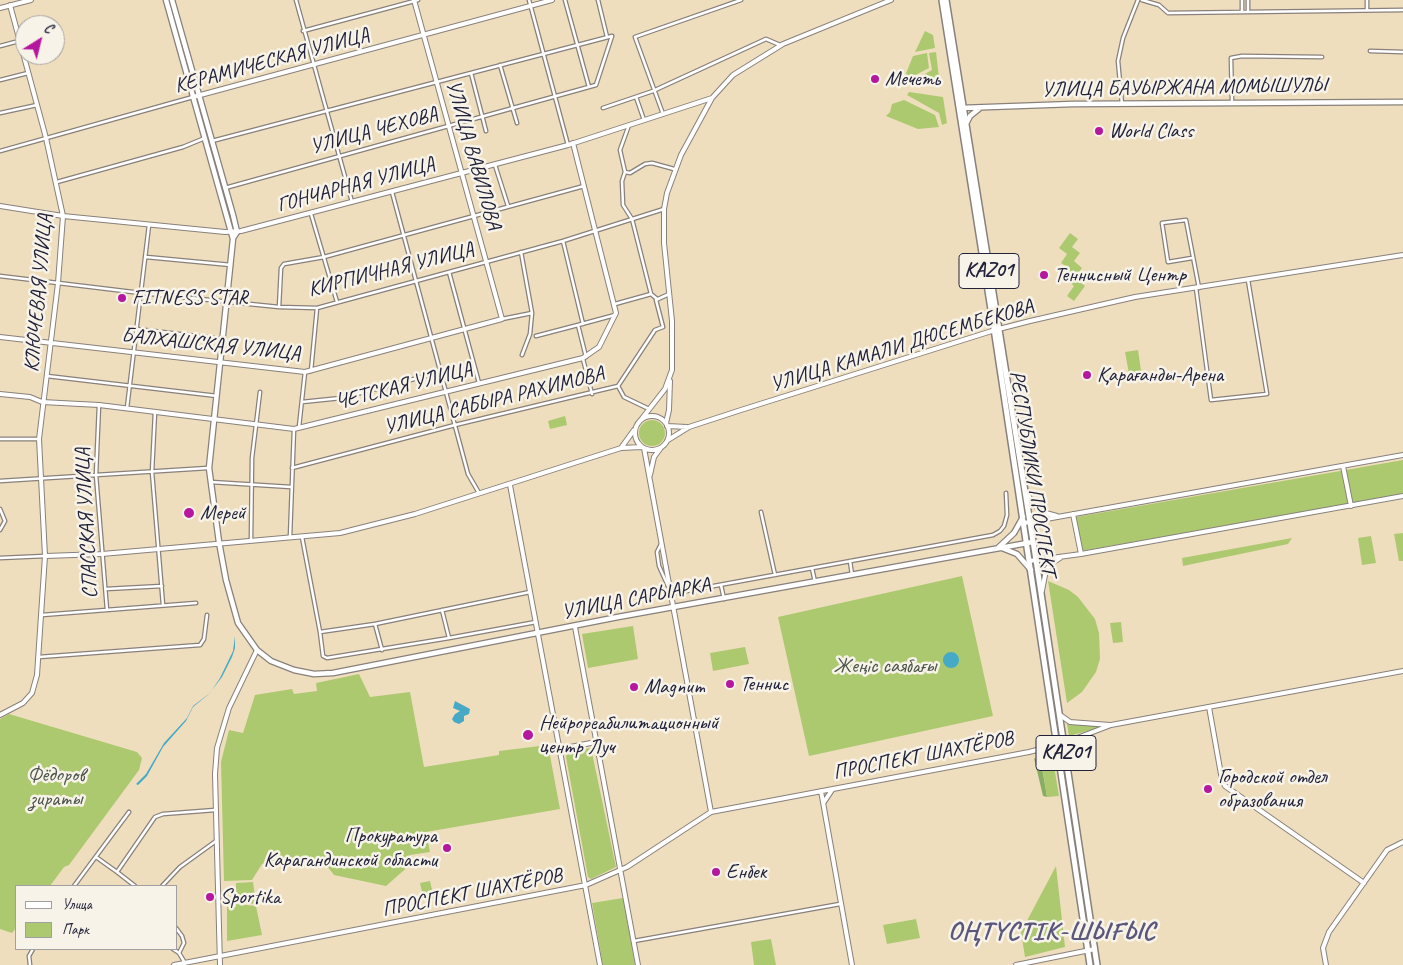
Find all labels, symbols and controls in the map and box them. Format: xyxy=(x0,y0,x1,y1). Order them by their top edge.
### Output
north arrow xyxy=(15,15,65,65)
text: С xyxy=(41,19,56,37)
street label: КЕРАМИЧЕСКАЯ УЛИЦА xyxy=(172,23,372,99)
place label: Мечеть xyxy=(885,66,940,92)
marker: Мечеть xyxy=(869,73,881,85)
street label: УЛИЦА БАУЫРЖАНА МОМЫШУЛЫ xyxy=(1041,73,1327,103)
street label: УЛИЦА ВАВИЛОВА xyxy=(440,77,506,233)
street label: УЛИЦА ЧЕХОВА xyxy=(308,102,440,160)
place label: World Class xyxy=(1109,118,1193,144)
marker: World Class xyxy=(1093,125,1105,137)
street label: ГОНЧАРНАЯ УЛИЦА xyxy=(274,152,438,218)
street label: КЛЮЧЕВАЯ УЛИЦА xyxy=(20,213,58,373)
street label: КИРПИЧНАЯ УЛИЦА xyxy=(306,237,476,303)
road number: KАZ01 xyxy=(959,254,1019,288)
place label: Теннисный Центр xyxy=(1054,262,1186,288)
marker: Теннисный Центр xyxy=(1038,269,1050,281)
place label: FITNESS STAR xyxy=(132,285,248,311)
marker: FITNESS STAR xyxy=(116,292,128,304)
street label: УЛИЦА КАМАЛИ ДЮСЕМБЕКОВА xyxy=(768,294,1036,398)
street label: БАЛХАШСКАЯ УЛИЦА xyxy=(120,323,302,367)
street label: ЧЕТСКАЯ УЛИЦА xyxy=(333,357,475,415)
street label: УЛИЦА САБЫРА РАХИМОВА xyxy=(381,361,607,441)
place label: Қарағанды-Арена xyxy=(1097,362,1223,388)
street label: РЕСПУБЛИКИ ПРОСПЕКТ xyxy=(1003,369,1061,577)
marker: Қарағанды-Арена xyxy=(1081,369,1093,381)
street label: СПАССКАЯ УЛИЦА xyxy=(70,447,104,599)
place label: Мерей xyxy=(200,500,245,526)
marker: Мерей xyxy=(182,506,196,520)
street label: УЛИЦА САРЫАРКА xyxy=(560,572,712,626)
park label: Жеңіс саябағы xyxy=(834,653,936,679)
place label: Теннис xyxy=(740,671,788,697)
place label: Magnum xyxy=(644,674,705,700)
marker: Теннис xyxy=(724,678,736,690)
marker: Magnum xyxy=(628,681,640,693)
place label: Нейрореабилитационный центр Луч xyxy=(539,710,718,760)
street label: ПРОСПЕКТ ШАХТЁРОВ xyxy=(831,726,1015,786)
marker: Нейрореабилитационный центр Луч xyxy=(521,728,535,742)
road number: KАZ01 xyxy=(1036,736,1096,770)
park label: Фёдоров зираты xyxy=(27,762,85,812)
place label: Городской отдел образования xyxy=(1218,764,1327,814)
marker: Городской отдел образования xyxy=(1202,783,1214,795)
place label: Прокуратура Карагандинской области xyxy=(264,823,437,873)
marker: Прокуратура Карагандинской области xyxy=(441,842,453,854)
place label: Енбек xyxy=(726,859,766,885)
street label: ПРОСПЕКТ ШАХТЁРОВ xyxy=(380,863,564,923)
marker: Енбек xyxy=(710,866,722,878)
place label: Sportika xyxy=(220,884,280,910)
legend xyxy=(15,885,178,950)
marker: Sportika xyxy=(204,891,216,903)
text: Улица xyxy=(62,895,92,914)
district label: ОҢТҮСТІК-ШЫҒЫС xyxy=(946,916,1158,948)
text: Парк xyxy=(62,920,89,939)

